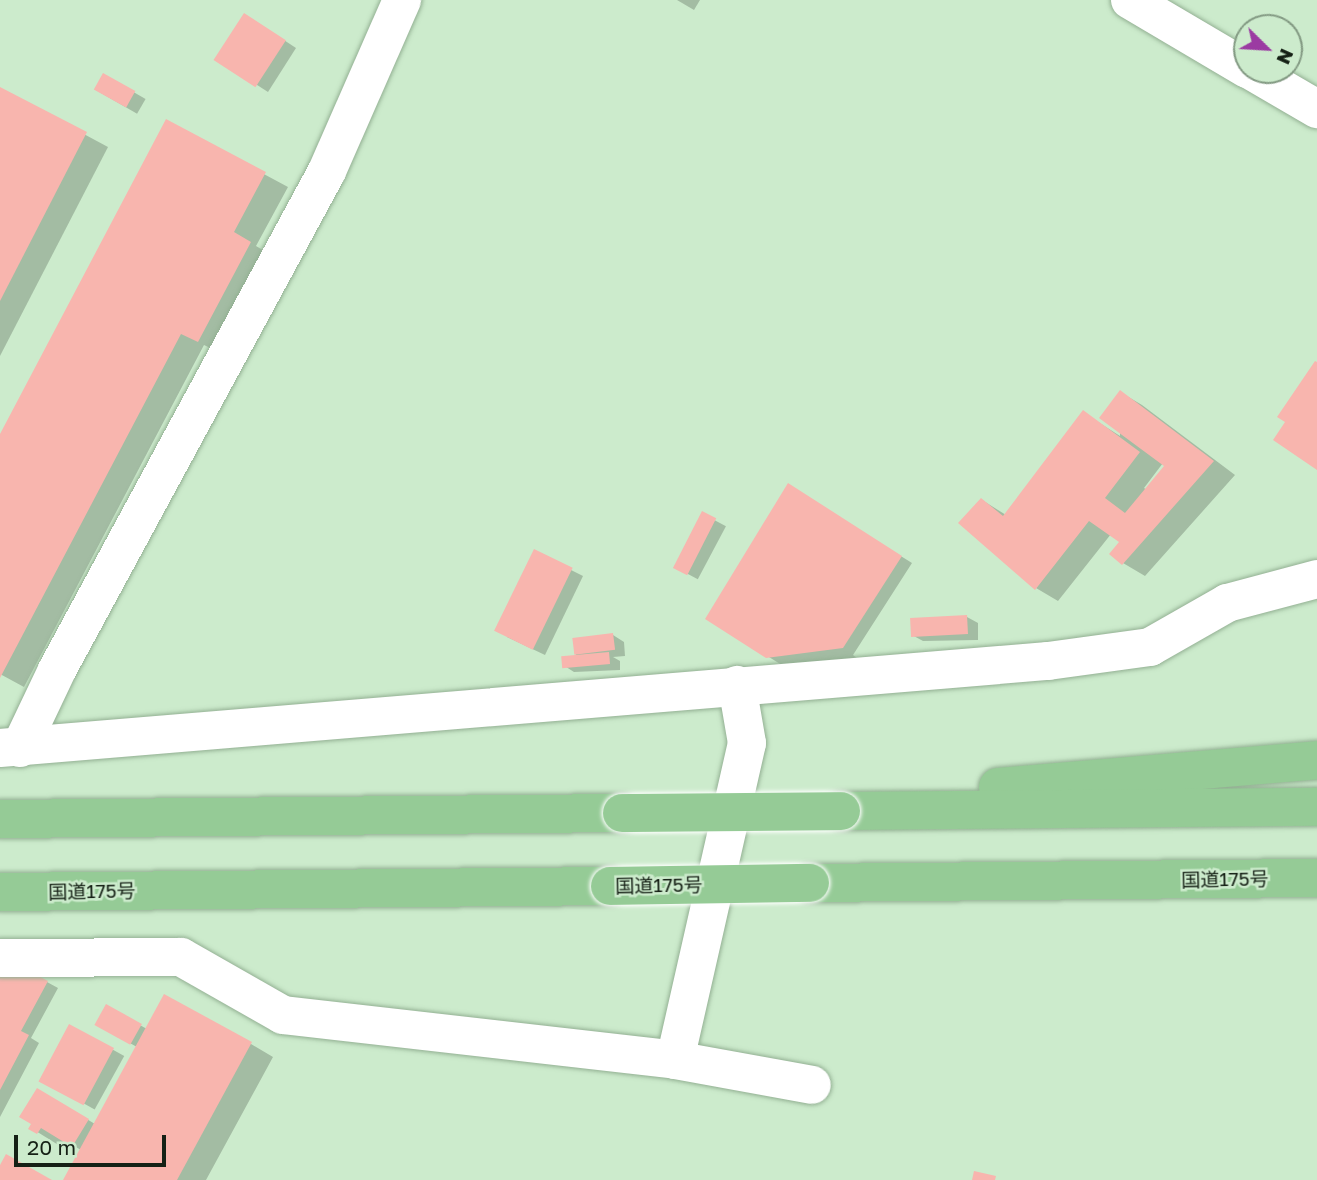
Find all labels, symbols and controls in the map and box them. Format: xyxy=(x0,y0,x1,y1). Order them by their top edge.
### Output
north arrow xyxy=(1233,14,1303,84)
text: N xyxy=(1272,46,1299,68)
street label: 国道175号 xyxy=(1181,867,1269,891)
street label: 国道175号 xyxy=(615,873,703,897)
street label: 国道175号 xyxy=(48,879,136,903)
scale bar xyxy=(18,1120,170,1164)
text: 20 m xyxy=(27,1134,76,1160)

